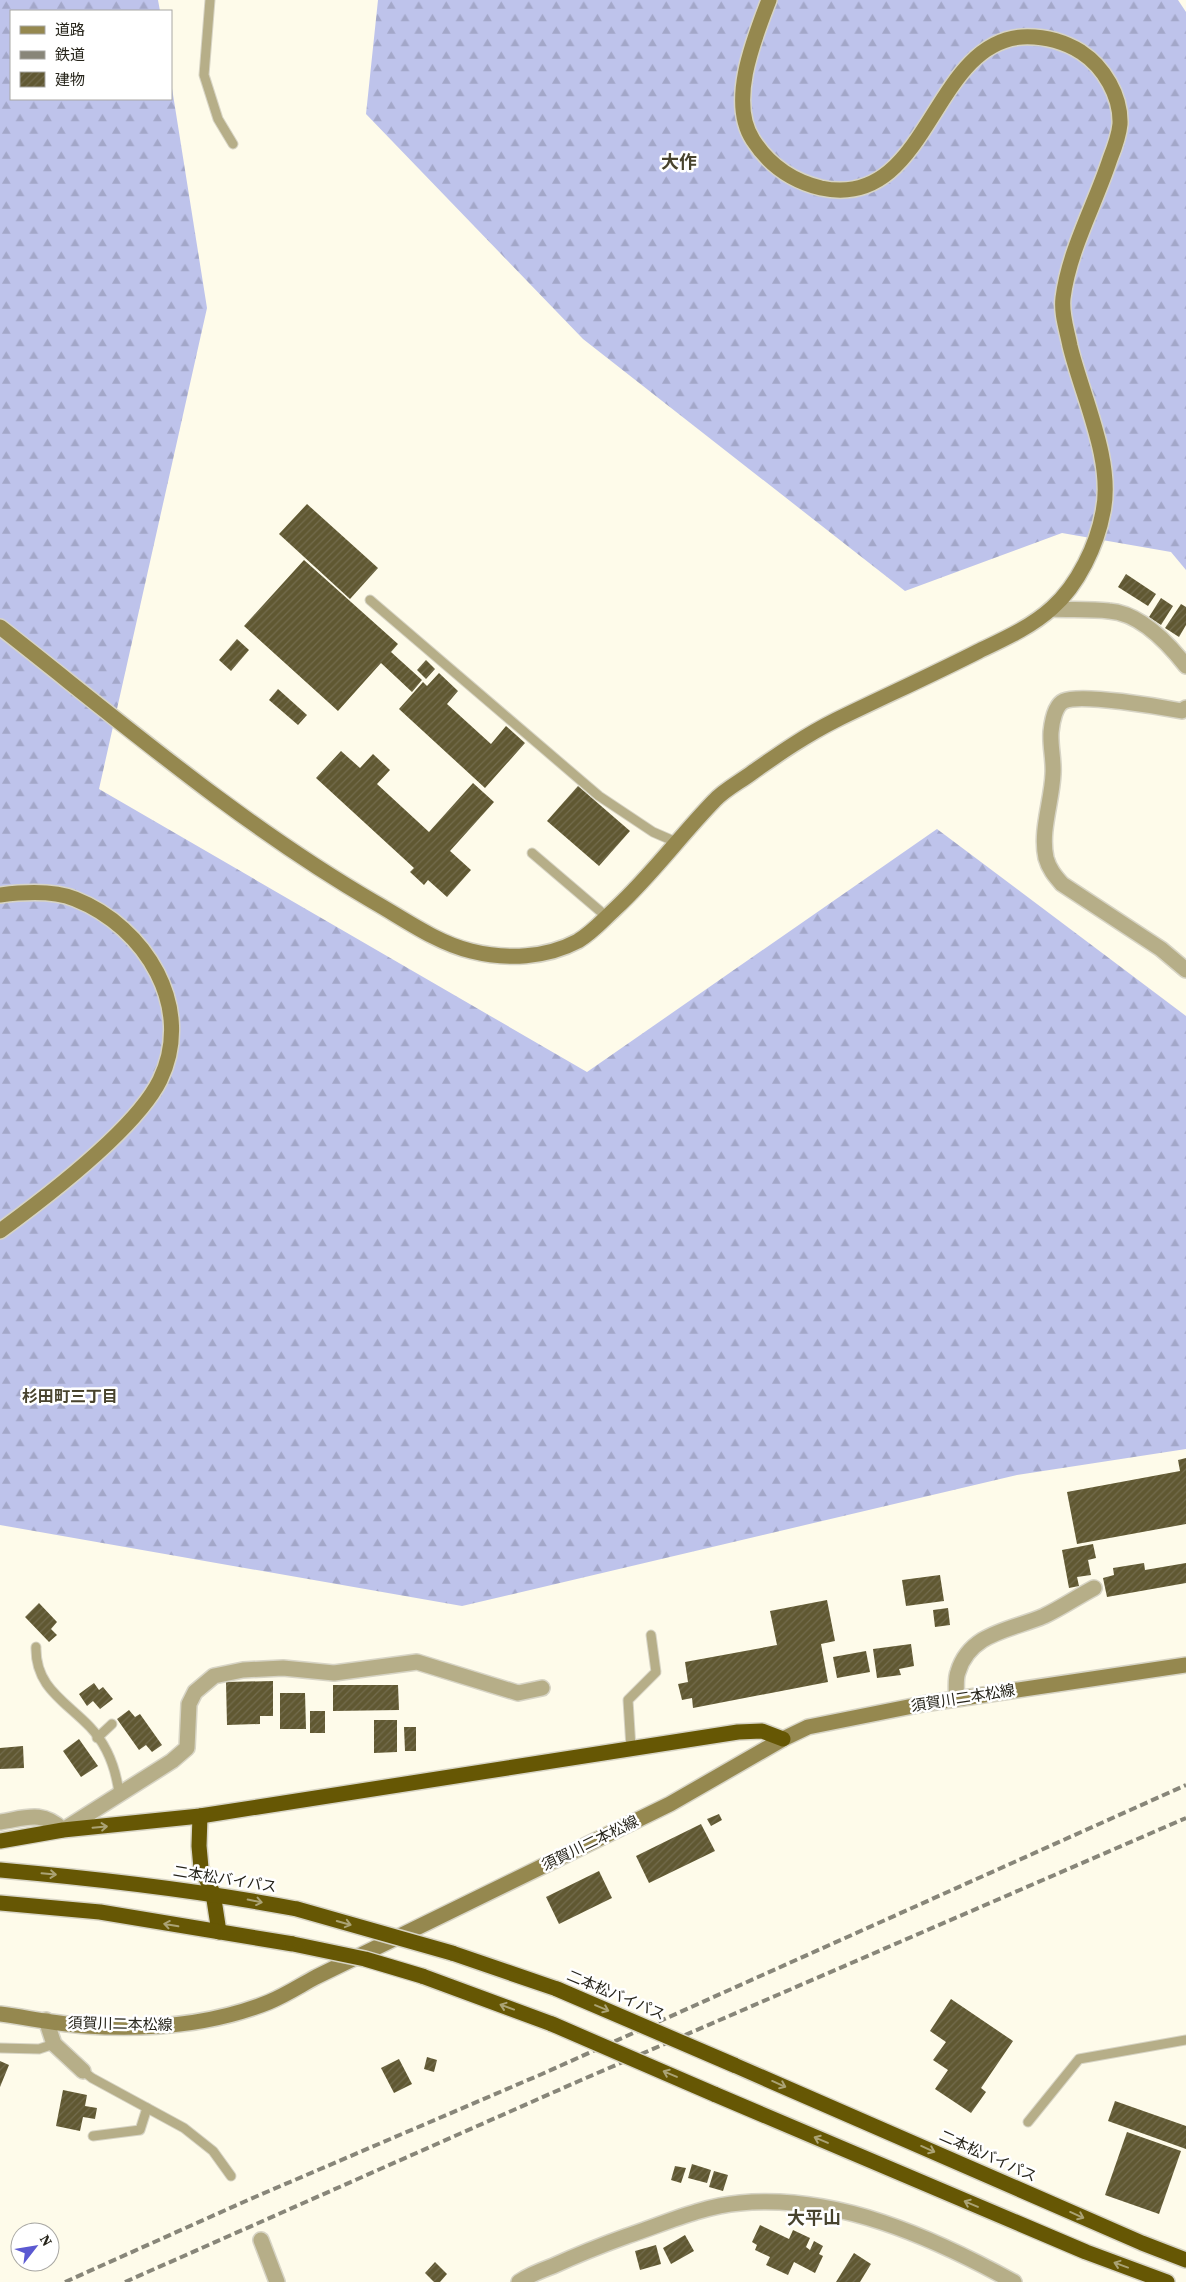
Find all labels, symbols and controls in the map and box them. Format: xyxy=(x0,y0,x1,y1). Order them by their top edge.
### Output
legend xyxy=(10,10,172,100)
text: 道路 xyxy=(55,19,85,40)
text: 鉄道 xyxy=(55,44,85,65)
text: 建物 xyxy=(55,69,85,90)
district label: 大作 xyxy=(661,149,697,174)
district label: 杉田町三丁目 xyxy=(22,1385,118,1407)
street label: 須賀川二本松線 xyxy=(909,1679,1016,1716)
street label: 須賀川二本松線 xyxy=(538,1810,642,1875)
one-way arrow xyxy=(92,1822,108,1832)
street label: 二本松バイパス xyxy=(172,1860,278,1897)
one-way arrow xyxy=(40,1870,56,1879)
one-way arrow xyxy=(247,1897,263,1907)
one-way arrow xyxy=(335,1918,351,1928)
one-way arrow xyxy=(163,1920,179,1930)
street label: 二本松バイパス xyxy=(564,1964,668,2025)
one-way arrow xyxy=(499,2002,515,2011)
one-way arrow xyxy=(594,2005,609,2014)
street label: 須賀川二本松線 xyxy=(67,2012,173,2035)
one-way arrow xyxy=(663,2069,678,2079)
one-way arrow xyxy=(771,2080,786,2090)
street label: 二本松バイパス xyxy=(936,2125,1040,2186)
one-way arrow xyxy=(814,2134,829,2144)
one-way arrow xyxy=(920,2145,935,2155)
one-way arrow xyxy=(964,2198,979,2208)
district label: 大平山 xyxy=(787,2205,841,2230)
one-way arrow xyxy=(1069,2210,1084,2220)
north arrow xyxy=(10,2222,60,2272)
text: N xyxy=(35,2231,57,2250)
one-way arrow xyxy=(1114,2260,1129,2269)

